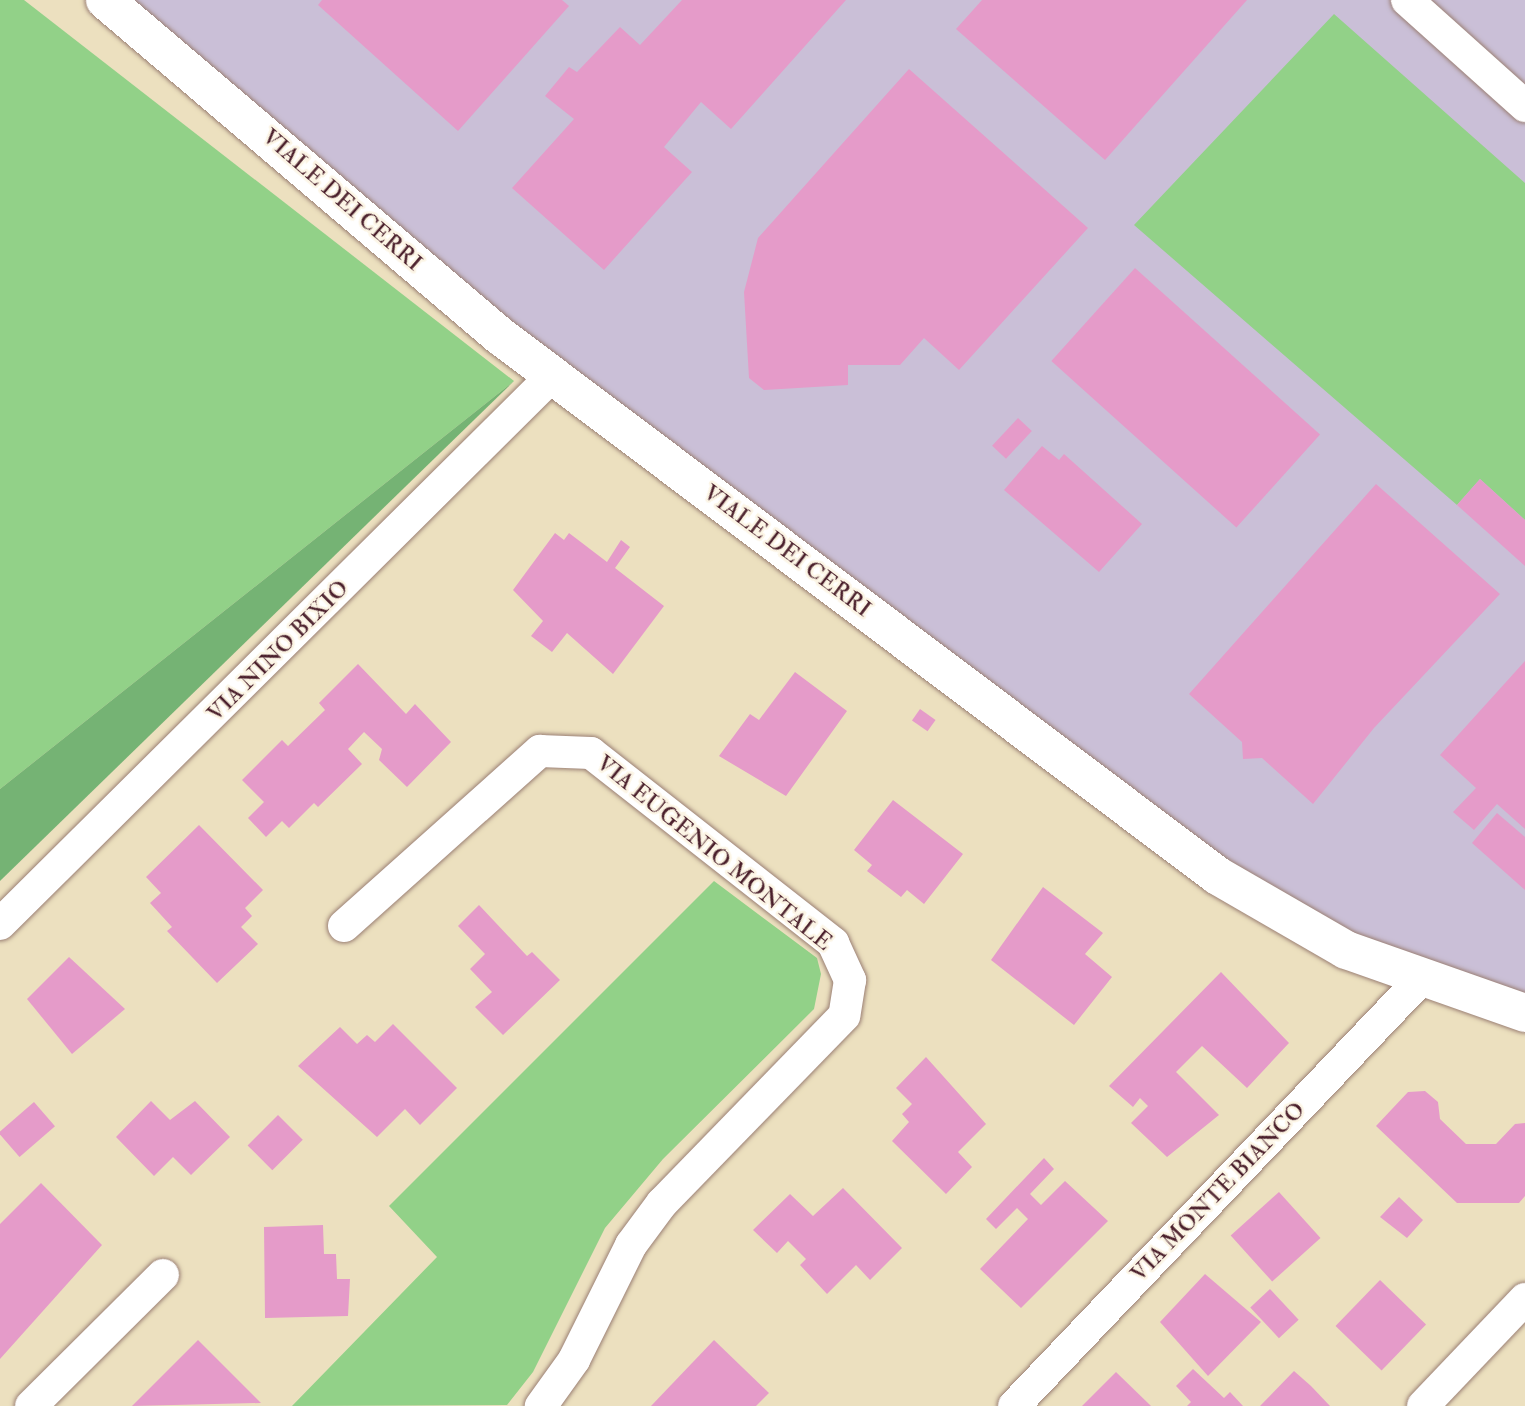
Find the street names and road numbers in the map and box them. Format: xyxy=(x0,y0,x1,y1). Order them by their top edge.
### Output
street label: VIALE DEI CERRI xyxy=(256,123,428,277)
street label: VIALE DEI CERRI xyxy=(698,479,876,623)
street label: VIA NINO BIXIO xyxy=(202,575,354,727)
street label: VIA EUGENIO MONTALE xyxy=(591,749,837,957)
street label: VIA MONTE BIANCO xyxy=(1125,1096,1311,1288)

